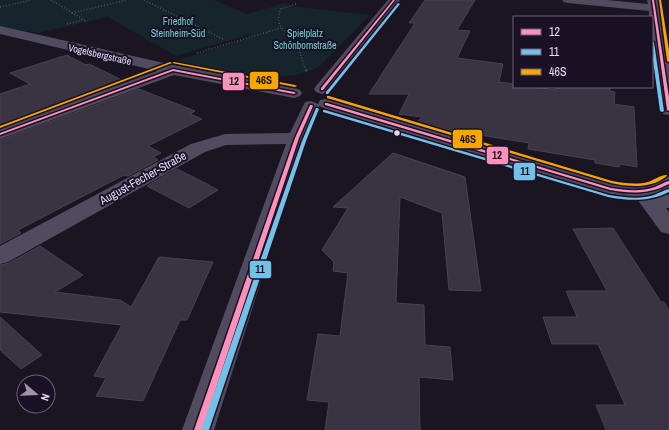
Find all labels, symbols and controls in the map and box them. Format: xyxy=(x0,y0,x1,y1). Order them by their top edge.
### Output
park label: Friedhof Steinheim-Süd xyxy=(151,15,205,40)
legend xyxy=(513,16,653,88)
text: 12 xyxy=(549,24,560,40)
park label: Spielplatz Schönbornstraße xyxy=(274,27,337,52)
street label: Vogelsbergstraße xyxy=(67,41,133,68)
text: 11 xyxy=(549,44,560,60)
text: 46S xyxy=(549,64,567,80)
line badge: 46S xyxy=(249,71,279,90)
line badge: 12 xyxy=(222,72,245,91)
text: 46S xyxy=(256,73,272,87)
text: 12 xyxy=(229,74,239,88)
unlabelled marker xyxy=(392,128,402,138)
line badge: 46S xyxy=(452,129,483,149)
text: 46S xyxy=(460,132,476,146)
line badge: 12 xyxy=(486,146,509,165)
street label: August-Fecher-Straße xyxy=(96,148,189,209)
text: 12 xyxy=(492,148,502,162)
line badge: 11 xyxy=(513,162,536,181)
text: 11 xyxy=(520,164,530,178)
line badge: 11 xyxy=(249,260,272,279)
text: 11 xyxy=(255,262,265,276)
north arrow xyxy=(16,374,56,414)
text: N xyxy=(38,392,53,403)

